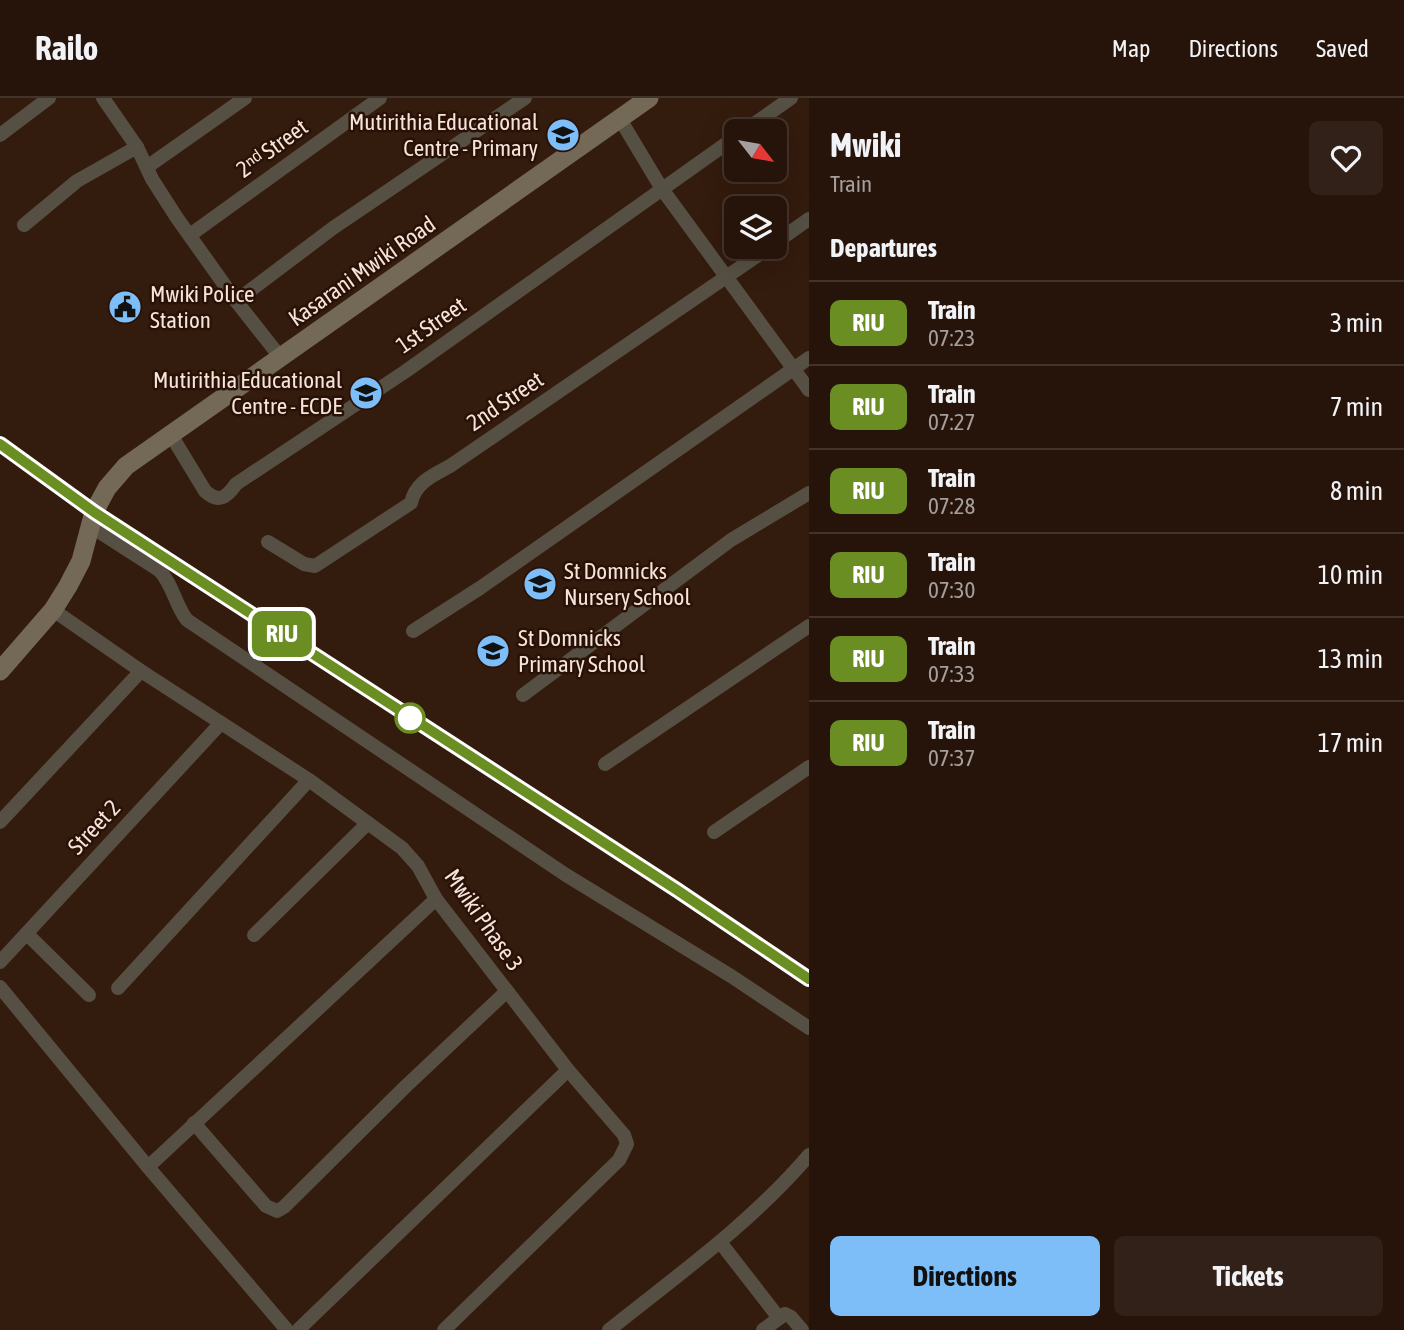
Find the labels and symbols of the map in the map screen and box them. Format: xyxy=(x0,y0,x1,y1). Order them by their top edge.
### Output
place label: Mutirithia Educational Centre - Primary xyxy=(349,109,538,161)
street label: 2ⁿᵈ Street xyxy=(231,114,313,182)
school or university icon: Mutirithia Educational Centre - Primary xyxy=(544,116,582,154)
north arrow xyxy=(724,119,788,182)
street label: Kasarani Mwiki Road xyxy=(284,211,440,331)
place label: Mwiki Police Station xyxy=(150,281,255,333)
public building icon: Mwiki Police Station xyxy=(106,288,144,326)
street label: 1st Street xyxy=(391,292,471,358)
street label: 2nd Street xyxy=(462,366,548,436)
place label: Mutirithia Educational Centre - ECDE xyxy=(153,367,342,419)
school or university icon: Mutirithia Educational Centre - ECDE xyxy=(347,374,385,412)
place label: St Domnicks Nursery School xyxy=(564,558,690,610)
school or university icon: St Domnicks Nursery School xyxy=(521,565,559,603)
line badge: RIU xyxy=(242,611,322,657)
place label: St Domnicks Primary School xyxy=(518,625,645,677)
school or university icon: St Domnicks Primary School xyxy=(474,632,512,670)
unlabelled marker xyxy=(395,703,425,733)
street label: Street 2 xyxy=(63,795,125,859)
street label: Mwiki Phase 3 xyxy=(440,864,528,976)

